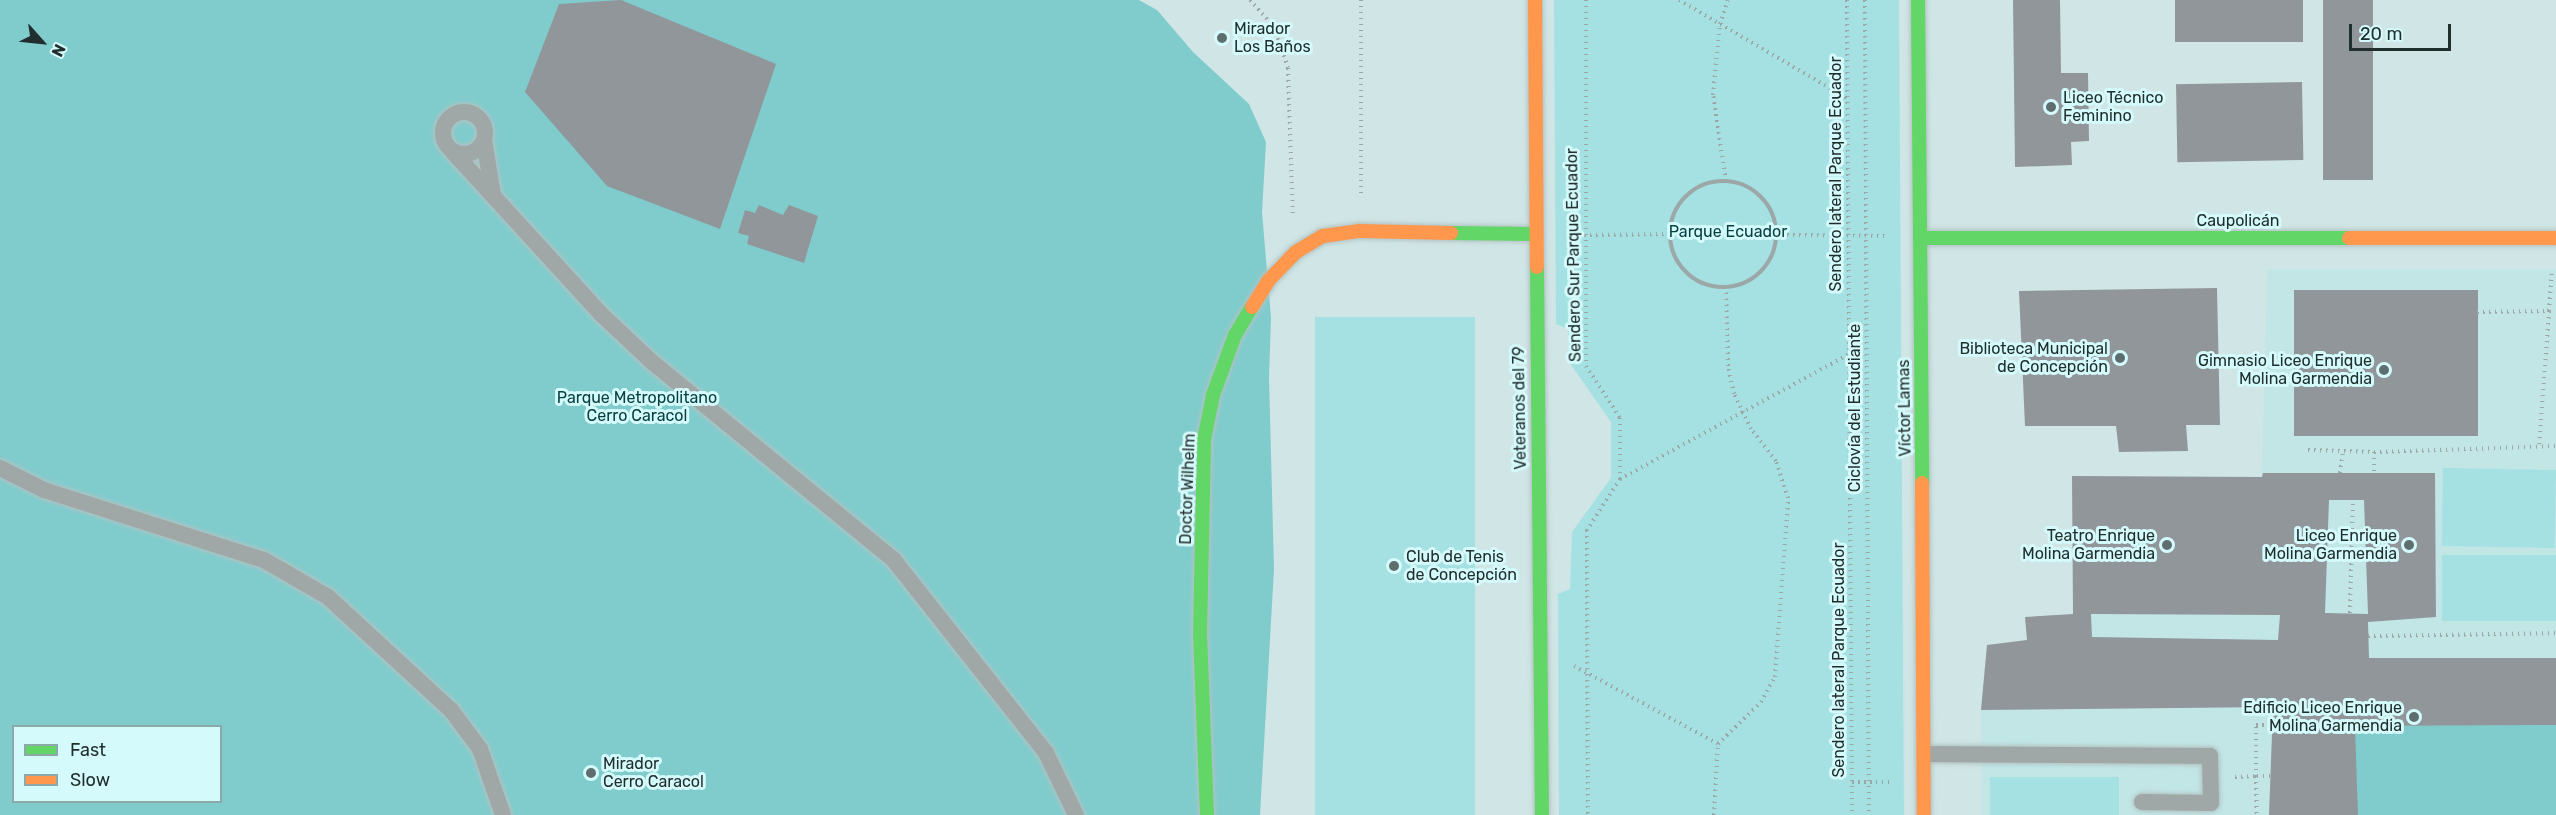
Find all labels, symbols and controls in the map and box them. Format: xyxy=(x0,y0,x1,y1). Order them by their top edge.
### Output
north arrow xyxy=(12,12,72,72)
scale bar xyxy=(2352,12,2454,50)
place label: Mirador Los Baños xyxy=(1234,19,1311,57)
text: 20 m xyxy=(2360,23,2402,45)
marker: Mirador Los Baños xyxy=(1215,31,1229,45)
text: N xyxy=(47,41,70,60)
street label: Sendero lateral Parque Ecuador xyxy=(1826,56,1846,292)
place label: Liceo Técnico Feminino xyxy=(2063,88,2164,126)
marker: Liceo Técnico Feminino xyxy=(2044,100,2058,114)
street label: Sendero Sur Parque Ecuador xyxy=(1563,148,1585,362)
street label: Caupolicán xyxy=(2197,211,2279,231)
park label: Parque Ecuador xyxy=(1669,222,1787,242)
street label: Ciclovía del Estudiante xyxy=(1845,324,1865,492)
place label: Biblioteca Municipal de Concepción xyxy=(1959,339,2108,377)
street label: Veteranos del 79 xyxy=(1509,346,1531,470)
marker: Biblioteca Municipal de Concepción xyxy=(2113,351,2127,365)
place label: Gimnasio Liceo Enrique Molina Garmendia xyxy=(2198,351,2372,389)
street label: Víctor Lamas xyxy=(1895,359,1915,457)
marker: Gimnasio Liceo Enrique Molina Garmendia xyxy=(2377,363,2391,377)
park label: Parque Metropolitano Cerro Caracol xyxy=(557,388,717,426)
street label: Doctor Wilhelm xyxy=(1176,433,1200,545)
place label: Teatro Enrique Molina Garmendia xyxy=(2022,526,2155,564)
place label: Liceo Enrique Molina Garmendia xyxy=(2264,526,2397,564)
marker: Teatro Enrique Molina Garmendia xyxy=(2160,538,2174,552)
marker: Liceo Enrique Molina Garmendia xyxy=(2402,538,2416,552)
street label: Sendero lateral Parque Ecuador xyxy=(1829,542,1849,778)
place label: Club de Tenis de Concepción xyxy=(1406,547,1517,585)
marker: Club de Tenis de Concepción xyxy=(1387,559,1401,573)
place label: Edificio Liceo Enrique Molina Garmendia xyxy=(2243,698,2402,736)
marker: Edificio Liceo Enrique Molina Garmendia xyxy=(2407,710,2421,724)
legend xyxy=(12,725,222,803)
text: Fast xyxy=(70,739,106,761)
place label: Mirador Cerro Caracol xyxy=(603,754,704,792)
marker: Mirador Cerro Caracol xyxy=(584,766,598,780)
text: Slow xyxy=(70,769,110,791)

